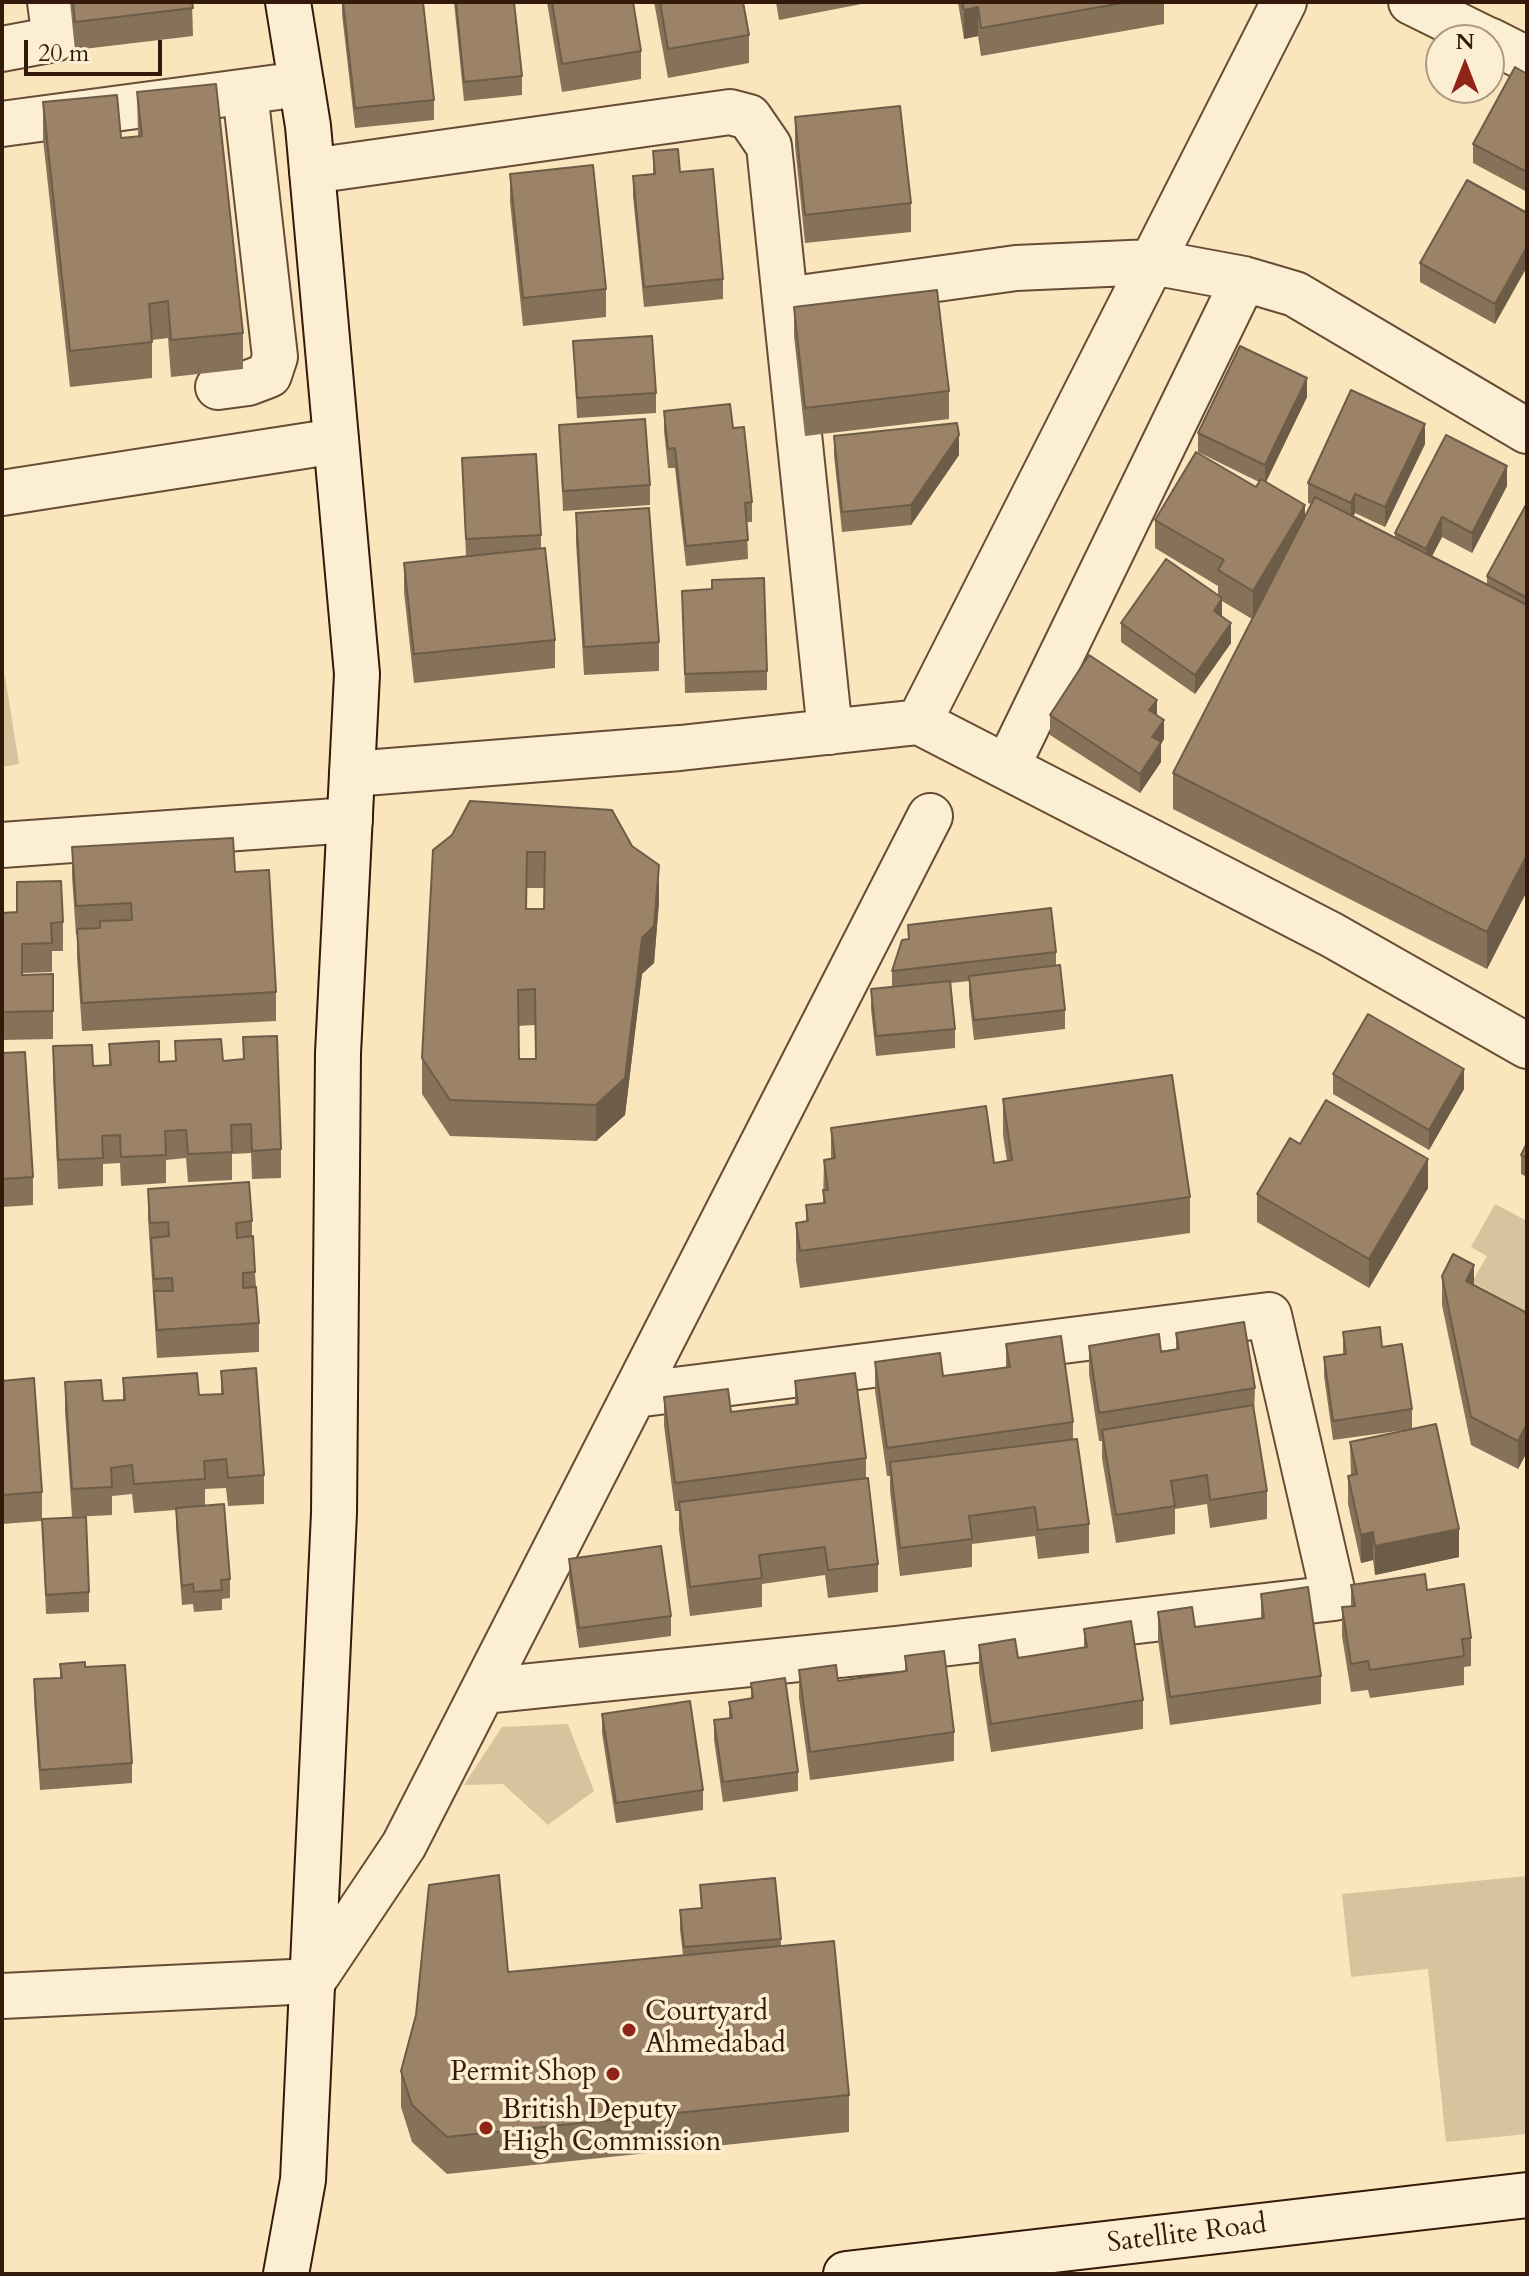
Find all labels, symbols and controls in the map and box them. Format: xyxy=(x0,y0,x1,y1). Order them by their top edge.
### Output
scale bar xyxy=(28,24,166,74)
north arrow xyxy=(1425,24,1505,104)
text: N xyxy=(1455,27,1475,57)
text: 20 m xyxy=(38,37,89,70)
place label: Courtyard Ahmedabad xyxy=(645,1997,786,2063)
marker: Courtyard Ahmedabad xyxy=(620,2021,638,2039)
place label: Permit Shop xyxy=(450,2057,597,2091)
marker: Permit Shop xyxy=(604,2065,622,2083)
place label: British Deputy High Commission xyxy=(502,2095,721,2161)
marker: British Deputy High Commission xyxy=(477,2119,495,2137)
street label: Satellite Road xyxy=(1105,2209,1269,2261)

